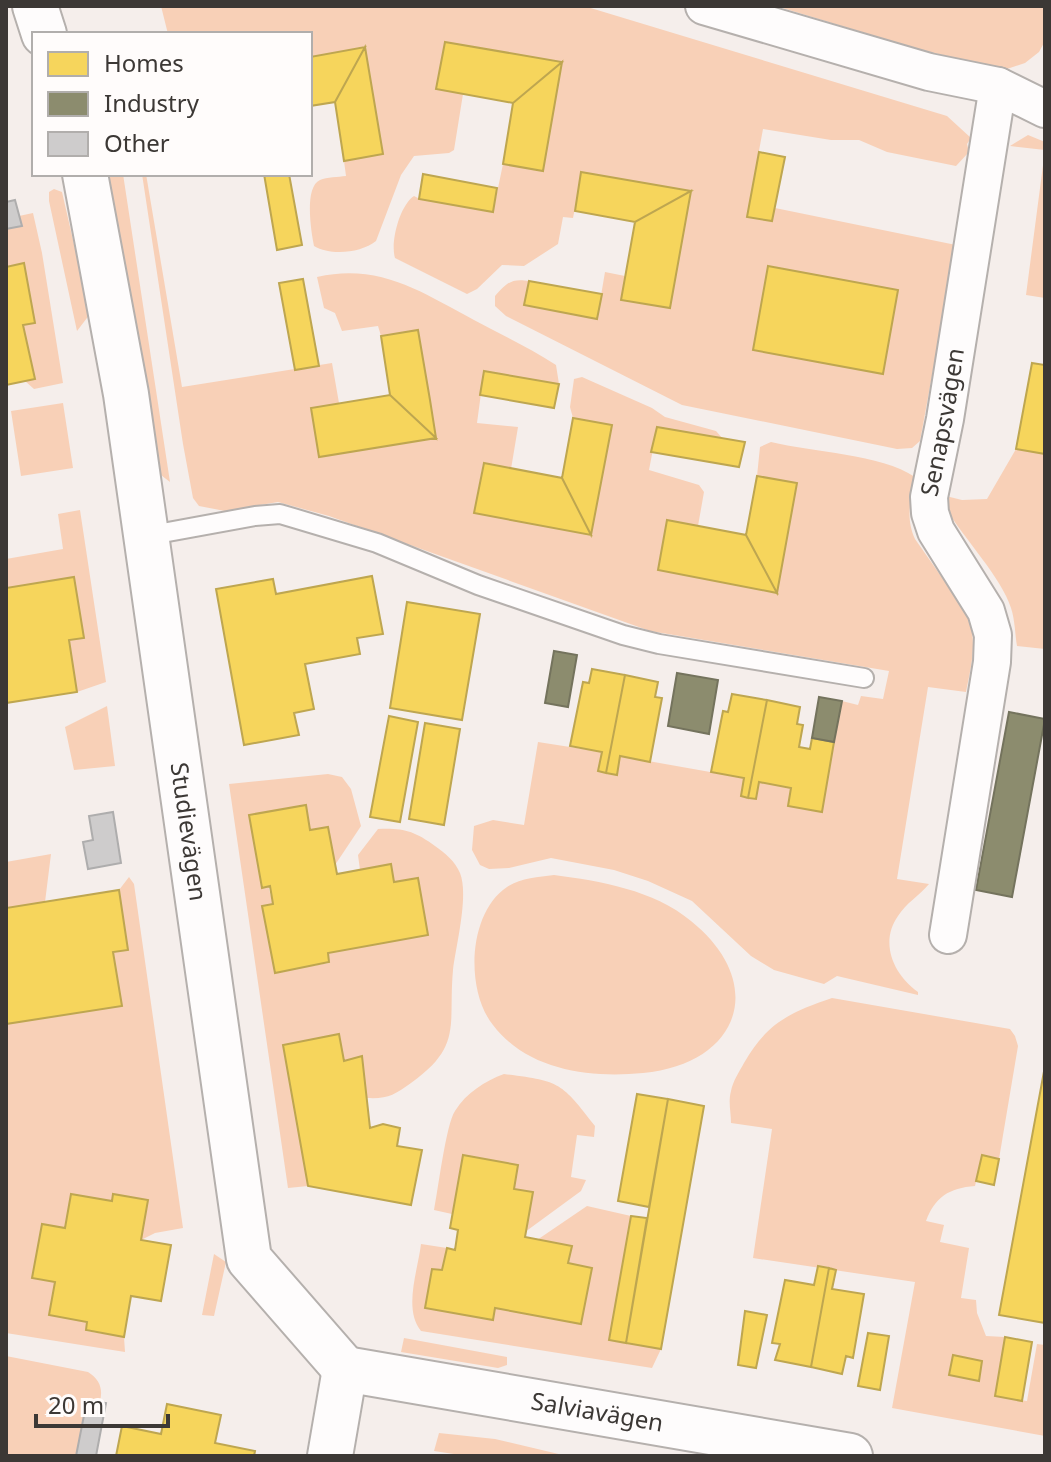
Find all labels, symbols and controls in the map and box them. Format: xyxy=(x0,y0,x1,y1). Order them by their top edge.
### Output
legend xyxy=(32,32,312,176)
text: Homes xyxy=(104,46,184,79)
text: Industry xyxy=(104,86,200,119)
text: Other xyxy=(104,126,170,159)
street label: Senapsvägen xyxy=(912,346,971,499)
street label: Studievägen xyxy=(164,760,216,903)
scale bar xyxy=(36,1378,168,1428)
street label: Salviavägen xyxy=(529,1383,666,1439)
text: 20 m xyxy=(48,1388,104,1421)

